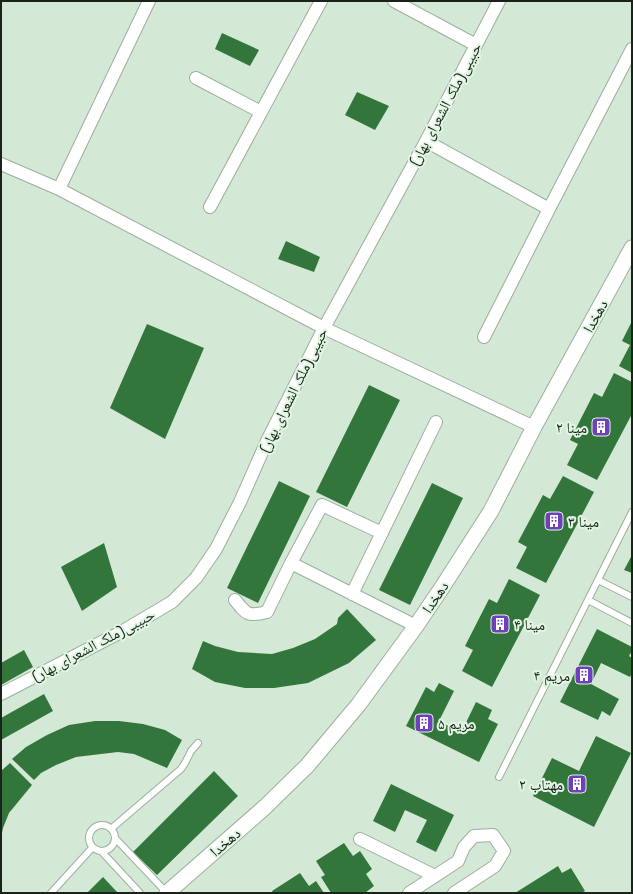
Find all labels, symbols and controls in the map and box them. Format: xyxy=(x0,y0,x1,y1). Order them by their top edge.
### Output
street label: حبیبی(ملک الشعرای بهار) xyxy=(405,39,487,169)
street label: دهخدا xyxy=(578,296,612,336)
street label: حبیبی(ملک الشعرای بهار) xyxy=(255,324,333,456)
building icon: مینا ۲ xyxy=(590,416,612,438)
place label: مینا ۲ xyxy=(556,418,587,437)
building icon: مینا ۳ xyxy=(543,510,565,532)
place label: مینا ۳ xyxy=(568,512,599,531)
street label: دهخدا xyxy=(417,577,453,617)
street label: حبیبی(ملک الشعرای بهار) xyxy=(28,604,159,686)
building icon: مینا ۴ xyxy=(489,613,511,635)
place label: مینا ۴ xyxy=(514,615,545,634)
building icon: مریم ۴ xyxy=(573,664,595,686)
place label: مریم ۴ xyxy=(533,666,570,686)
building icon: مریم ۵ xyxy=(413,712,435,734)
place label: مریم ۵ xyxy=(438,714,475,734)
building icon: مهتاب ۲ xyxy=(566,773,588,795)
place label: مهتاب ۲ xyxy=(519,775,563,794)
street label: دهخدا xyxy=(206,824,244,860)

